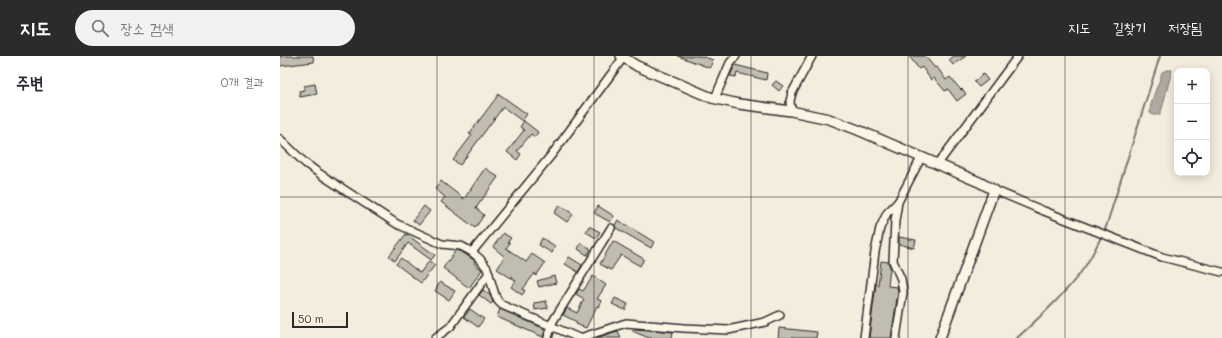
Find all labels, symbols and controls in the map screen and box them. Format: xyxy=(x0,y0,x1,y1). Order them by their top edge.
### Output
search box xyxy=(75,10,355,46)
text: 지도 xyxy=(20,15,51,40)
icon: search xyxy=(89,17,111,39)
text: 장소 검색 xyxy=(121,18,174,38)
text: 지도 xyxy=(1068,18,1090,37)
text: 길찾기 xyxy=(1112,18,1146,37)
text: 저장됨 xyxy=(1168,18,1202,37)
map controls xyxy=(1174,68,1210,176)
button: + xyxy=(1174,68,1210,104)
text: 주변 xyxy=(16,71,43,93)
text: 0개 결과 xyxy=(220,73,264,90)
button: − xyxy=(1174,104,1210,140)
button: locate xyxy=(1174,140,1210,176)
scale bar xyxy=(292,310,348,329)
text: 50 m xyxy=(298,311,324,326)

